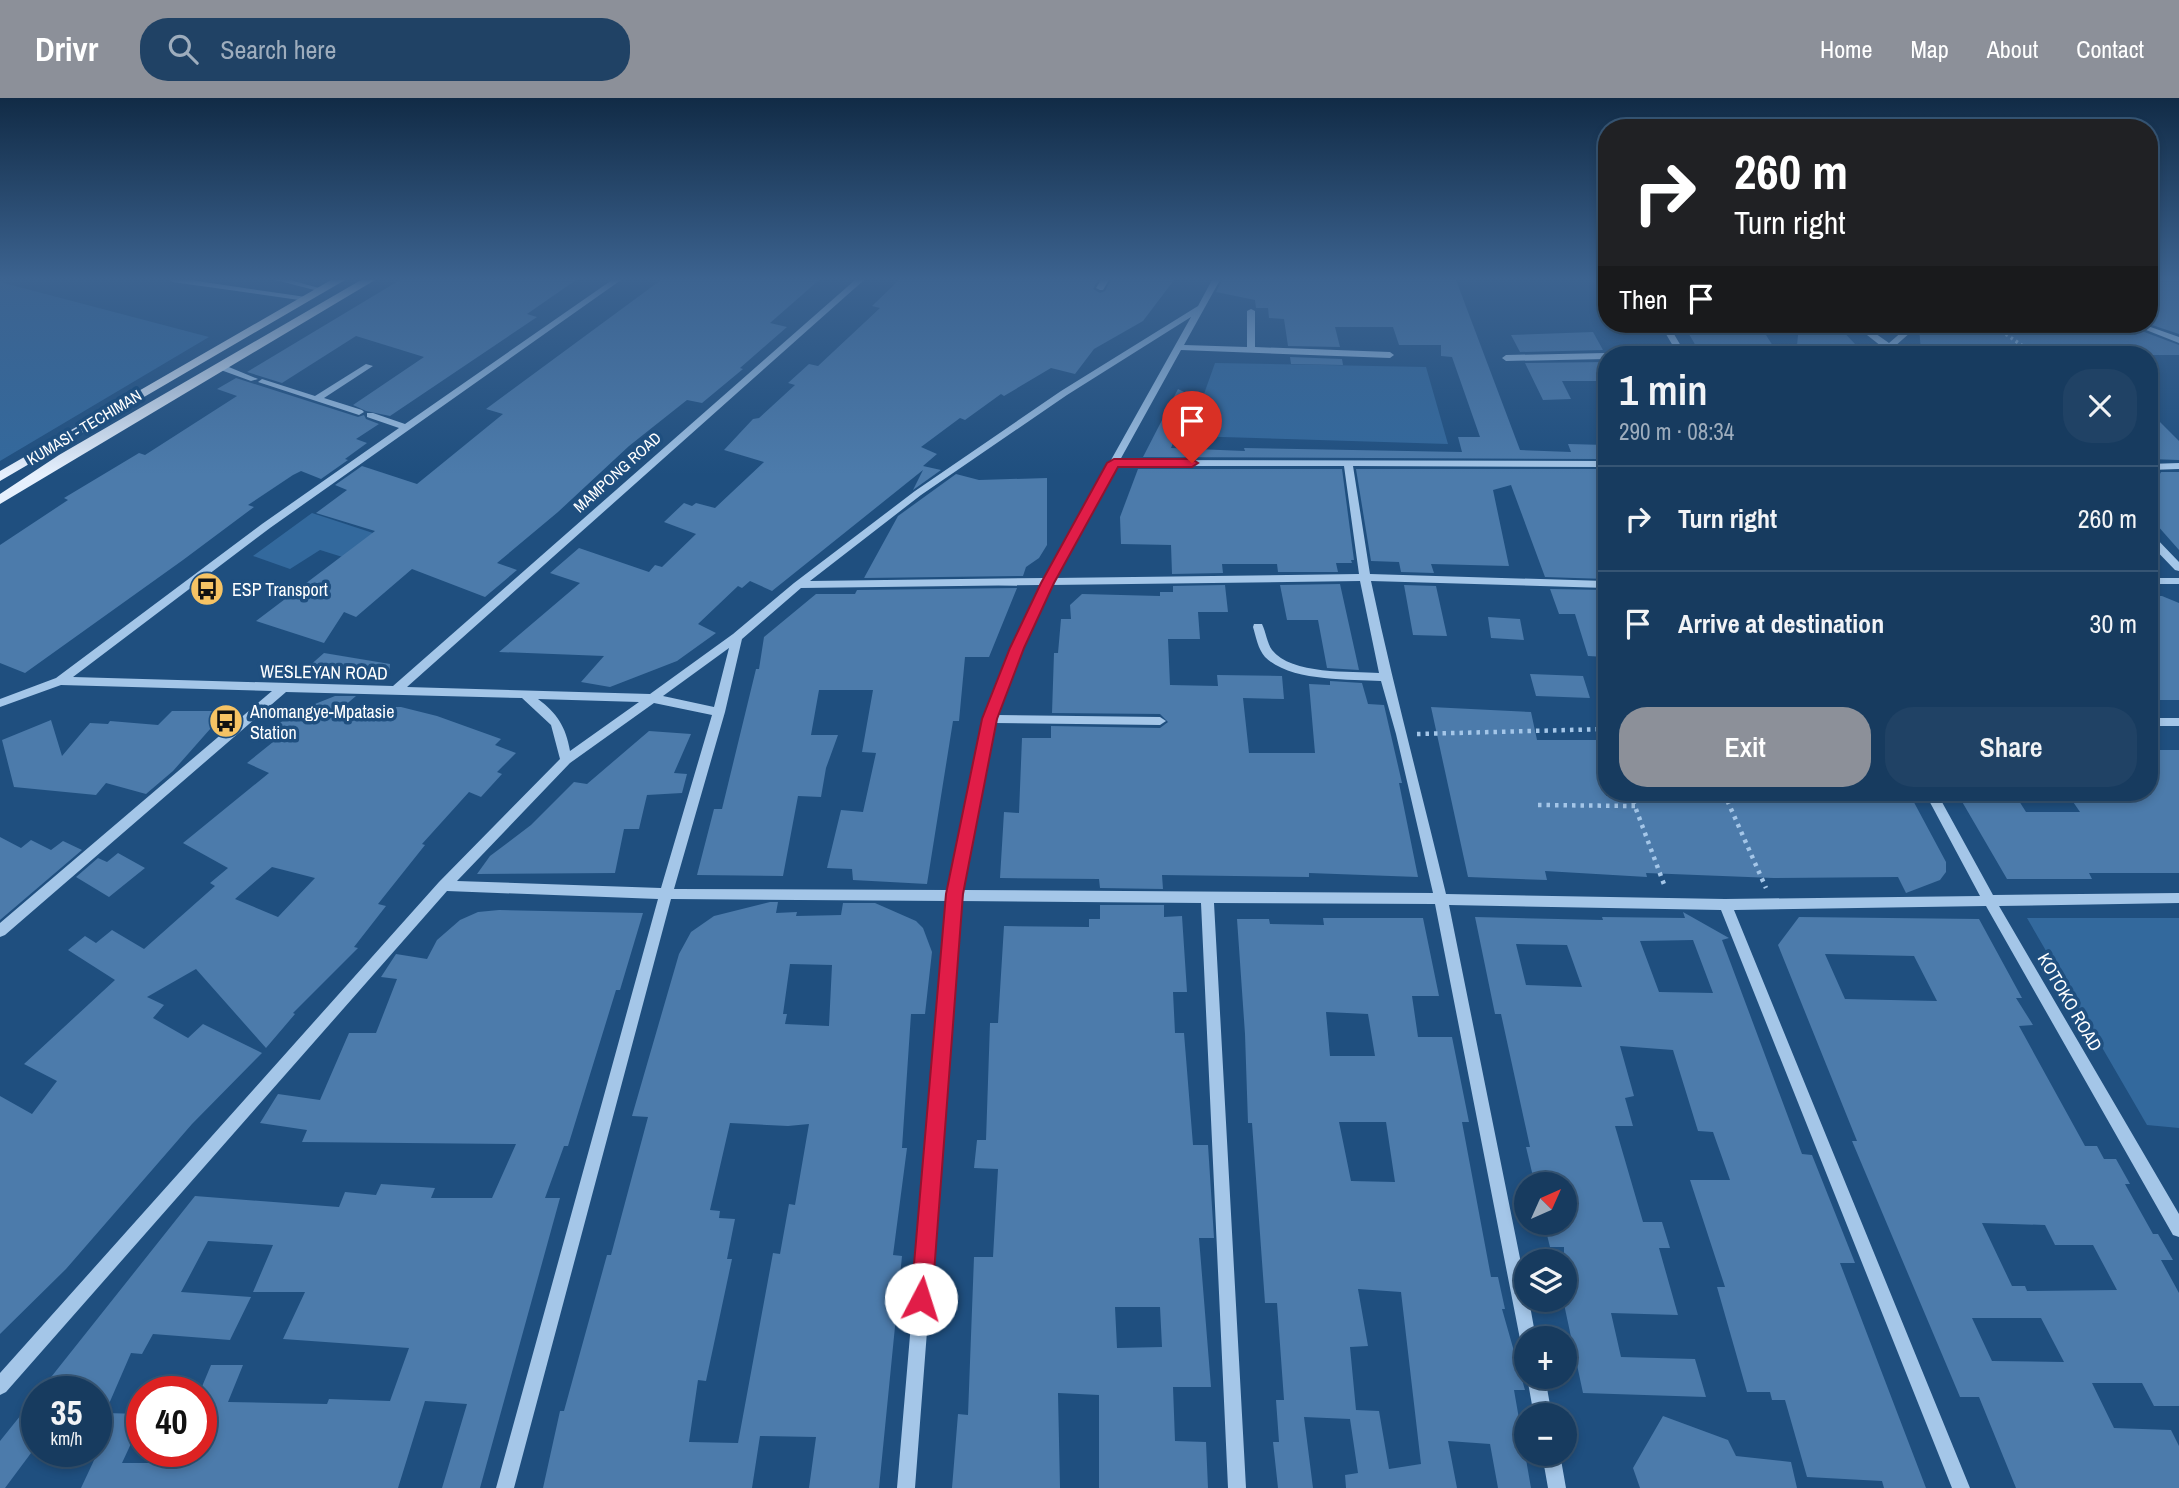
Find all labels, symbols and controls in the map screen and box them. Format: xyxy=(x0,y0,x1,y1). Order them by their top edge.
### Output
search box xyxy=(140,18,630,81)
text: Drivr xyxy=(35,27,98,71)
icon: search xyxy=(164,30,202,68)
text: Search here xyxy=(220,32,336,67)
text: Home xyxy=(1820,33,1872,65)
text: Map xyxy=(1910,33,1949,65)
text: About xyxy=(1987,33,2038,65)
text: Contact xyxy=(2076,33,2144,65)
text: 260 m xyxy=(1734,138,1848,204)
icon: right xyxy=(1619,147,1710,238)
text: Turn right xyxy=(1734,201,1846,244)
icon: arrive xyxy=(1682,280,1720,318)
text: Then xyxy=(1619,282,1668,317)
text: 1 min xyxy=(1619,362,1708,418)
button: close xyxy=(2063,369,2137,443)
street label: KUMASI - TECHIMAN xyxy=(23,384,145,470)
pin xyxy=(1162,391,1222,463)
icon: arrive xyxy=(1173,402,1211,440)
text: 290 m · 08:34 xyxy=(1619,416,1734,447)
street label: MAMPONG ROAD xyxy=(568,427,666,517)
icon: right xyxy=(1619,500,1657,538)
text: Turn right xyxy=(1678,501,1777,536)
text: 260 m xyxy=(2078,501,2137,536)
bus stop icon: ESP Transport xyxy=(188,570,226,608)
place label: ESP Transport xyxy=(232,577,328,602)
icon: arrive xyxy=(1619,605,1657,643)
text: Arrive at destination xyxy=(1678,606,1884,641)
text: 30 m xyxy=(2090,606,2137,641)
street label: WESLEYAN ROAD xyxy=(260,658,388,686)
place label: Anomangye-Mpatasie Station xyxy=(249,699,394,745)
bus stop icon: Anomangye-Mpatasie Station xyxy=(207,702,245,740)
button: Exit xyxy=(1619,707,1871,787)
button: Share xyxy=(1885,707,2137,787)
street label: KOTOKO ROAD xyxy=(2032,948,2108,1056)
north arrow xyxy=(1514,1172,1577,1236)
map controls xyxy=(1514,1172,1577,1466)
button: layers xyxy=(1514,1249,1577,1312)
position arrow xyxy=(884,1262,958,1336)
button: + xyxy=(1514,1326,1577,1389)
speed limit sign: 40 xyxy=(126,1376,217,1467)
text: 35 xyxy=(51,1389,82,1436)
button: − xyxy=(1514,1403,1577,1466)
text: km/h xyxy=(51,1426,83,1451)

